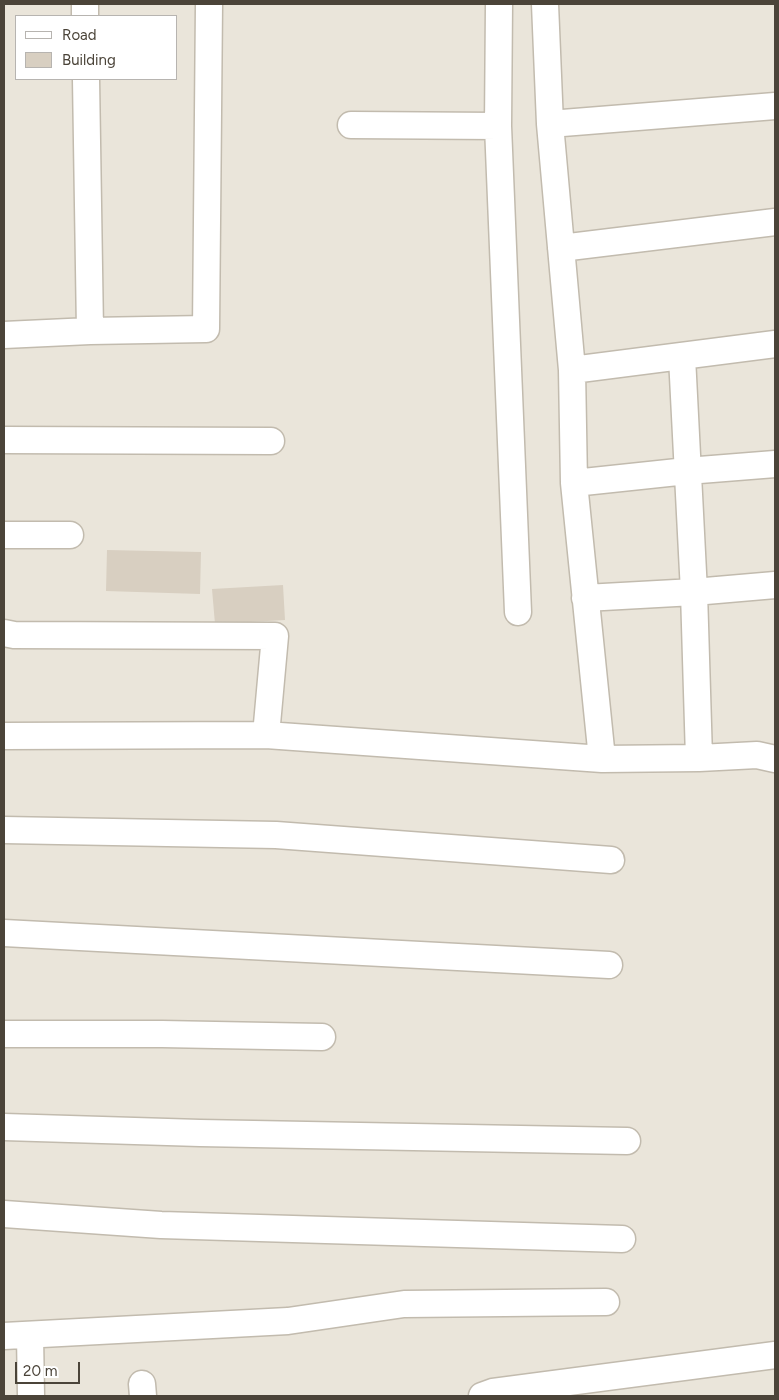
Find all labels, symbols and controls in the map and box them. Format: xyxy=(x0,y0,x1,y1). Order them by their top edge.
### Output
legend xyxy=(15,15,178,80)
text: Road xyxy=(62,26,97,44)
text: Building xyxy=(62,51,116,69)
scale bar xyxy=(18,1352,82,1384)
text: 20 m xyxy=(23,1362,57,1380)

